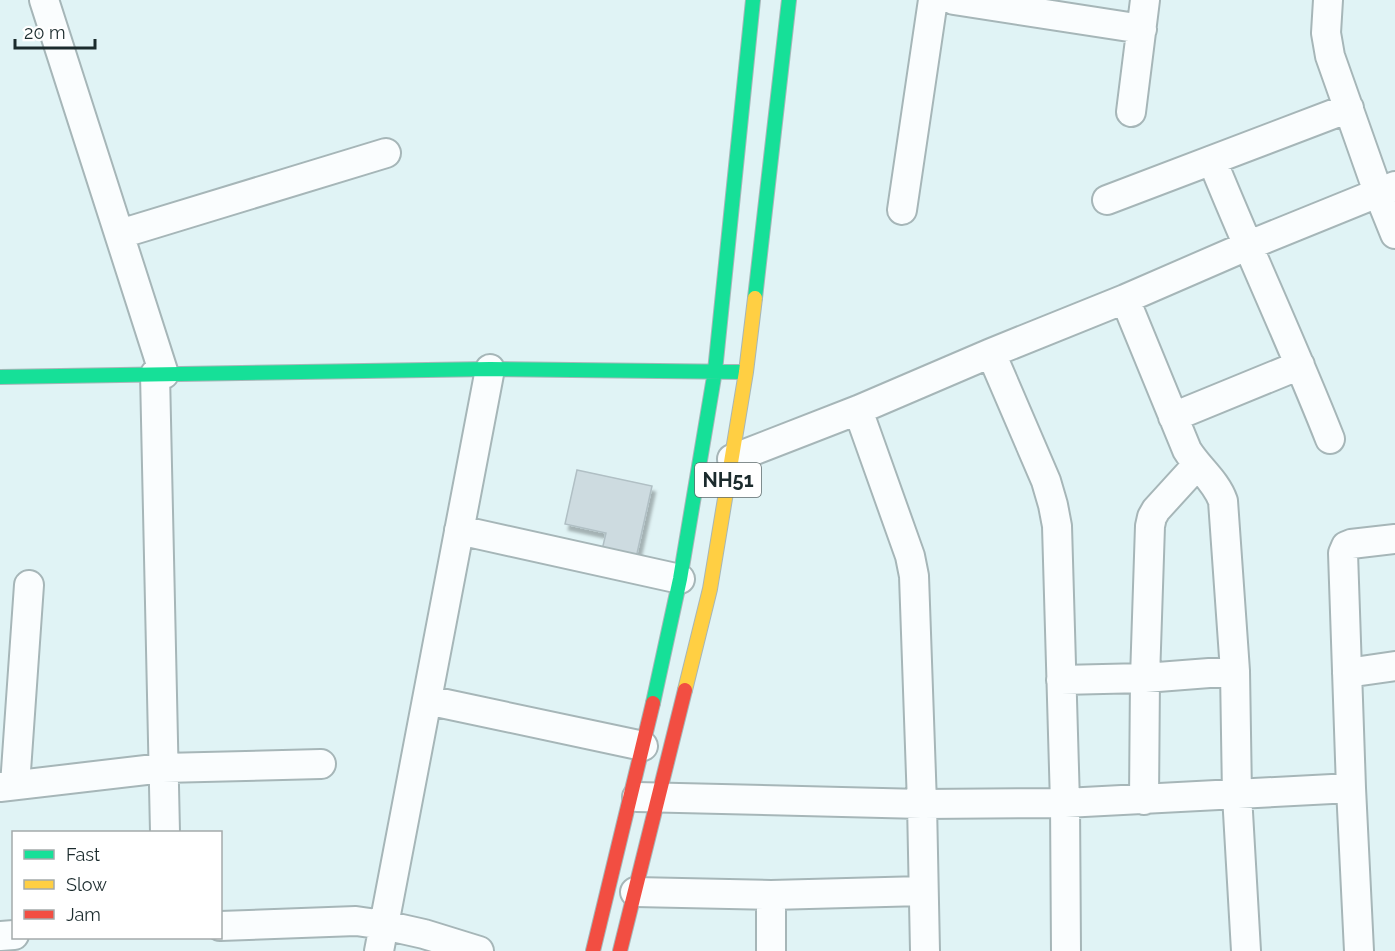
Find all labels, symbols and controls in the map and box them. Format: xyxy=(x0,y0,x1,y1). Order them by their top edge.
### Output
scale bar xyxy=(15,12,94,50)
text: 20 m xyxy=(24,22,66,43)
road number: NH51 xyxy=(695,463,761,497)
legend xyxy=(12,831,222,939)
text: Fast xyxy=(66,844,100,865)
text: Slow xyxy=(66,874,107,895)
text: Jam xyxy=(66,904,101,925)

